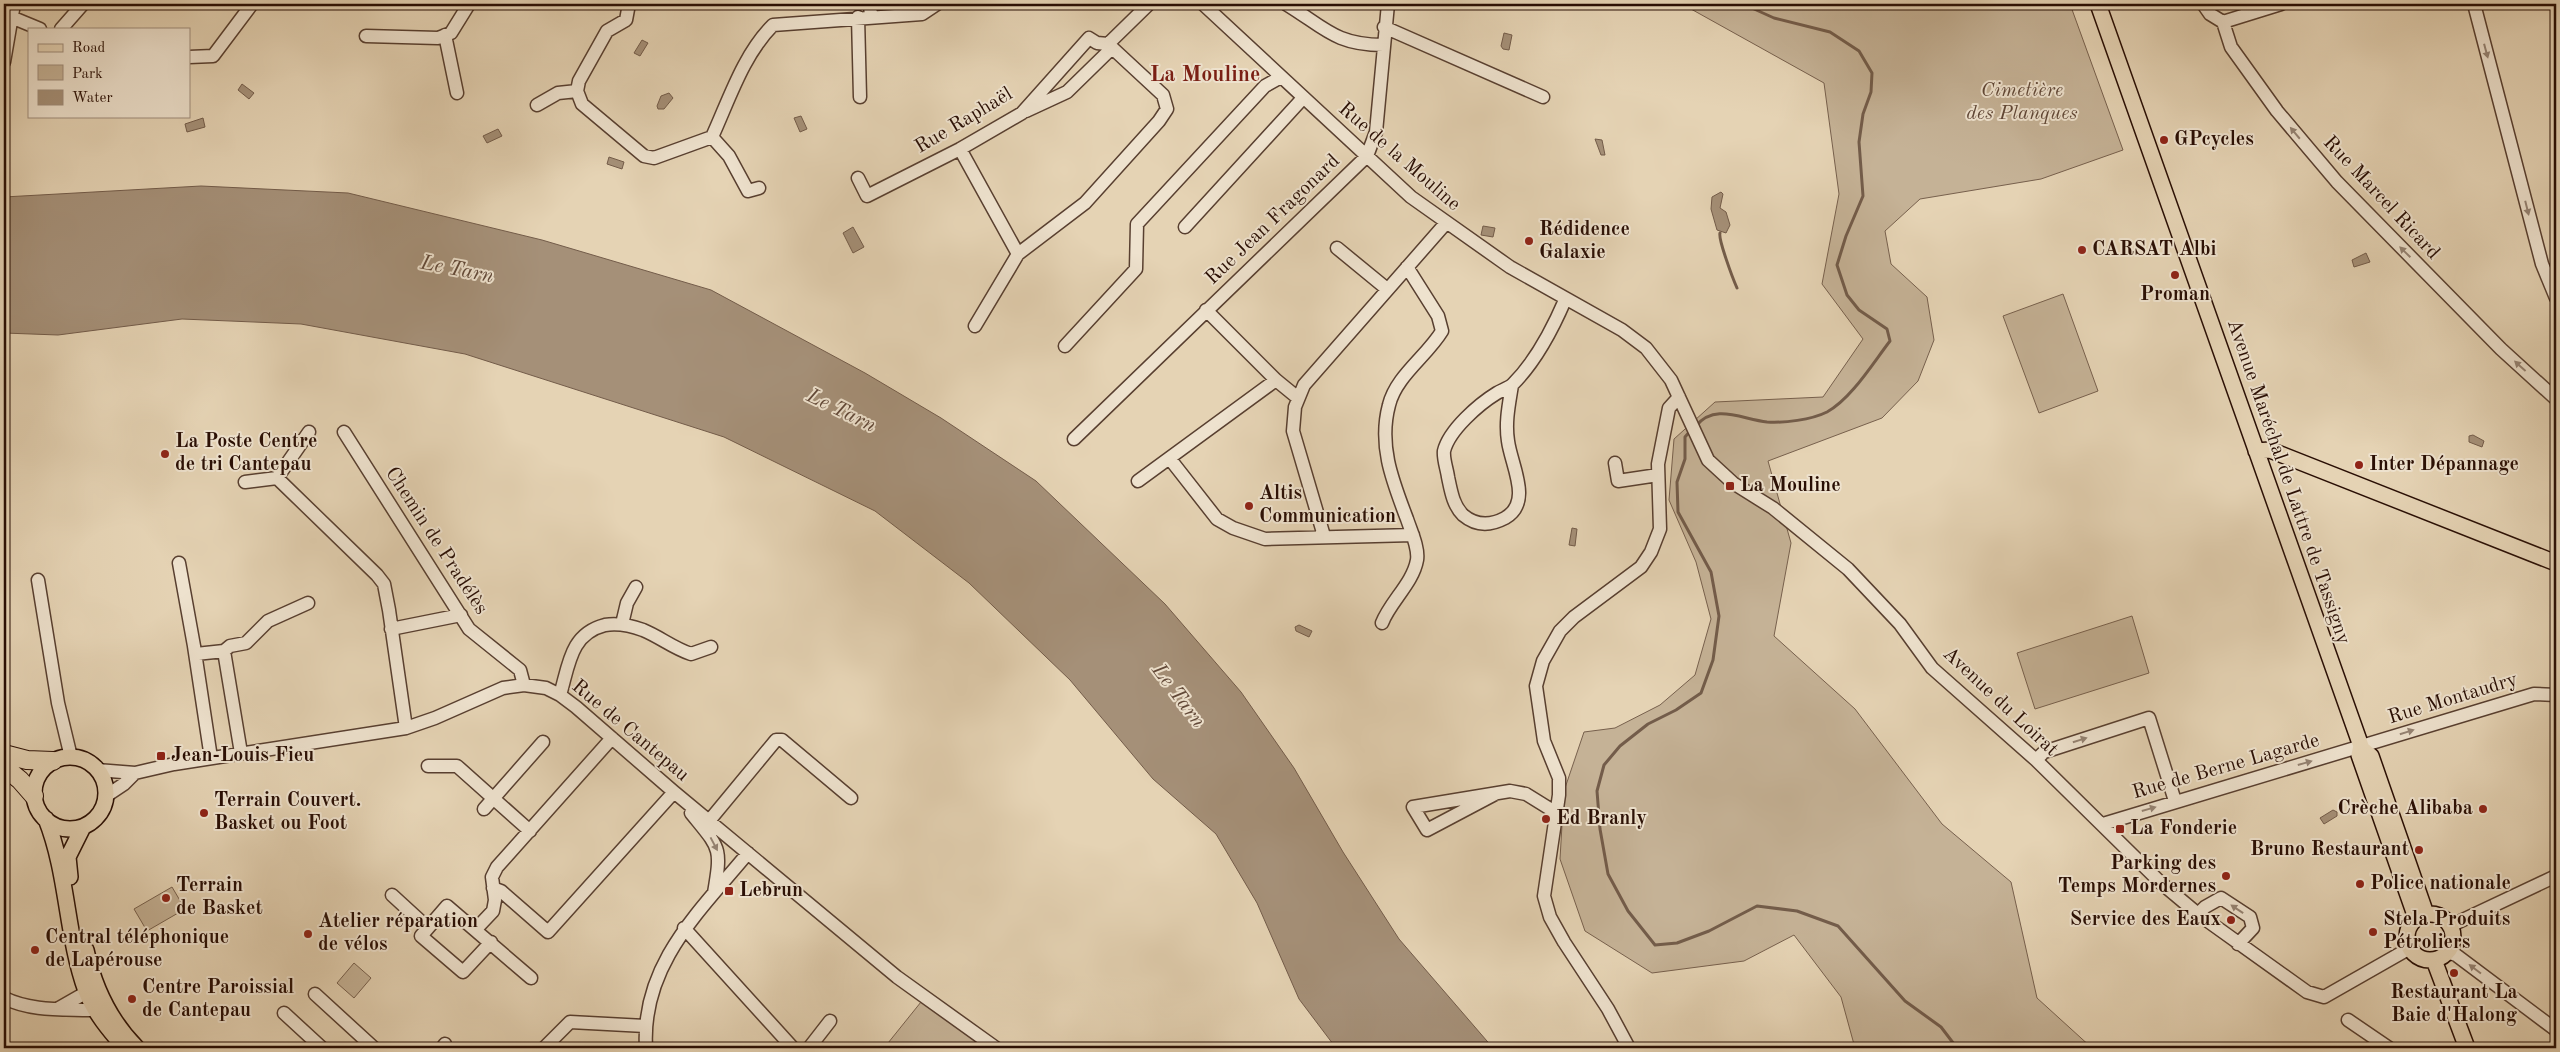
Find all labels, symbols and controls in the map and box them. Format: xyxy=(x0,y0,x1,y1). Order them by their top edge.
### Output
legend xyxy=(28,28,190,118)
text: Road xyxy=(72,41,106,56)
one-way arrow xyxy=(2483,43,2491,58)
district label: La Mouline xyxy=(1150,64,1260,86)
text: Park xyxy=(72,67,103,82)
park label: Cimetière des Planques xyxy=(1966,81,2078,124)
street label: Rue Raphaël xyxy=(912,84,1016,158)
text: Water xyxy=(72,91,113,106)
street label: Rue de la Mouline xyxy=(1334,99,1464,215)
one-way arrow xyxy=(2289,126,2300,139)
place label: GPcycles xyxy=(2174,130,2254,150)
street label: Rue Marcel Ricard xyxy=(2319,132,2443,264)
marker: GPcycles xyxy=(2158,134,2170,146)
street label: Rue Jean Fragonard xyxy=(1202,151,1344,289)
one-way arrow xyxy=(2524,201,2532,216)
place label: Rédidence Galaxie xyxy=(1539,220,1630,263)
marker: Rédidence Galaxie xyxy=(1523,235,1535,247)
place label: CARSAT Albi xyxy=(2092,240,2216,260)
marker: CARSAT Albi xyxy=(2076,244,2088,256)
one-way arrow xyxy=(2399,246,2411,258)
water label: Le Tarn xyxy=(418,252,495,287)
marker: Proman xyxy=(2169,269,2181,281)
place label: Proman xyxy=(2140,285,2210,305)
street label: Avenue Maréchal de Lattre de Tassigny xyxy=(2223,317,2353,648)
one-way arrow xyxy=(2514,361,2527,372)
water label: Le Tarn xyxy=(802,385,879,437)
place label: La Poste Centre de tri Cantepau xyxy=(175,432,317,475)
marker: La Poste Centre de tri Cantepau xyxy=(159,448,171,460)
place label: Inter Dépannage xyxy=(2369,455,2519,475)
marker: Inter Dépannage xyxy=(2353,459,2365,471)
street label: Chemin de Pradélès xyxy=(381,464,491,618)
place label: La Mouline xyxy=(1740,476,1841,496)
marker: La Mouline xyxy=(1724,480,1736,492)
place label: Altis Communication xyxy=(1259,484,1396,527)
marker: Altis Communication xyxy=(1243,500,1255,512)
street label: Avenue du Loirat xyxy=(1938,644,2062,760)
water label: Le Tarn xyxy=(1147,659,1209,732)
street label: Rue Montaudry xyxy=(2386,670,2520,728)
street label: Rue de Cantepau xyxy=(568,676,693,786)
one-way arrow xyxy=(2400,727,2415,735)
street label: Rue de Berne Lagarde xyxy=(2130,731,2322,803)
one-way arrow xyxy=(2072,736,2087,744)
place label: Jean-Louis Fieu xyxy=(171,746,314,766)
marker: Jean-Louis Fieu xyxy=(155,750,167,762)
one-way arrow xyxy=(2297,759,2312,767)
place label: Terrain Couvert. Basket ou Foot xyxy=(214,791,361,834)
place label: Crèche Alibaba xyxy=(2337,799,2473,819)
marker: Crèche Alibaba xyxy=(2477,803,2489,815)
one-way arrow xyxy=(2141,804,2156,812)
marker: Terrain Couvert. Basket ou Foot xyxy=(198,807,210,819)
place label: Ed Branly xyxy=(1556,809,1647,829)
marker: Ed Branly xyxy=(1540,813,1552,825)
place label: La Fonderie xyxy=(2130,819,2237,839)
marker: La Fonderie xyxy=(2114,823,2126,835)
one-way arrow xyxy=(710,836,718,851)
place label: Bruno Restaurant xyxy=(2250,840,2409,860)
marker: Bruno Restaurant xyxy=(2413,844,2425,856)
place label: Parking des Temps Mordernes xyxy=(2058,854,2216,897)
marker: Parking des Temps Mordernes xyxy=(2220,870,2232,882)
place label: Police nationale xyxy=(2370,874,2511,894)
place label: Terrain de Basket xyxy=(176,876,263,919)
marker: Police nationale xyxy=(2354,878,2366,890)
place label: Lebrun xyxy=(739,881,803,901)
marker: Lebrun xyxy=(723,885,735,897)
marker: Terrain de Basket xyxy=(160,892,172,904)
one-way arrow xyxy=(2231,904,2244,914)
place label: Service des Eaux xyxy=(2070,910,2221,930)
place label: Stela Produits Pétroliers xyxy=(2383,910,2510,953)
place label: Atelier réparation de vélos xyxy=(318,912,478,955)
marker: Service des Eaux xyxy=(2225,914,2237,926)
marker: Stela Produits Pétroliers xyxy=(2367,926,2379,938)
place label: Central téléphonique de Lapérouse xyxy=(45,928,229,971)
marker: Atelier réparation de vélos xyxy=(302,928,314,940)
marker: Central téléphonique de Lapérouse xyxy=(29,944,41,956)
one-way arrow xyxy=(2469,964,2482,975)
marker: Restaurant La Baie d'Halong xyxy=(2448,967,2460,979)
place label: Centre Paroissial de Cantepau xyxy=(142,978,294,1021)
place label: Restaurant La Baie d'Halong xyxy=(2390,983,2518,1026)
marker: Centre Paroissial de Cantepau xyxy=(126,993,138,1005)

